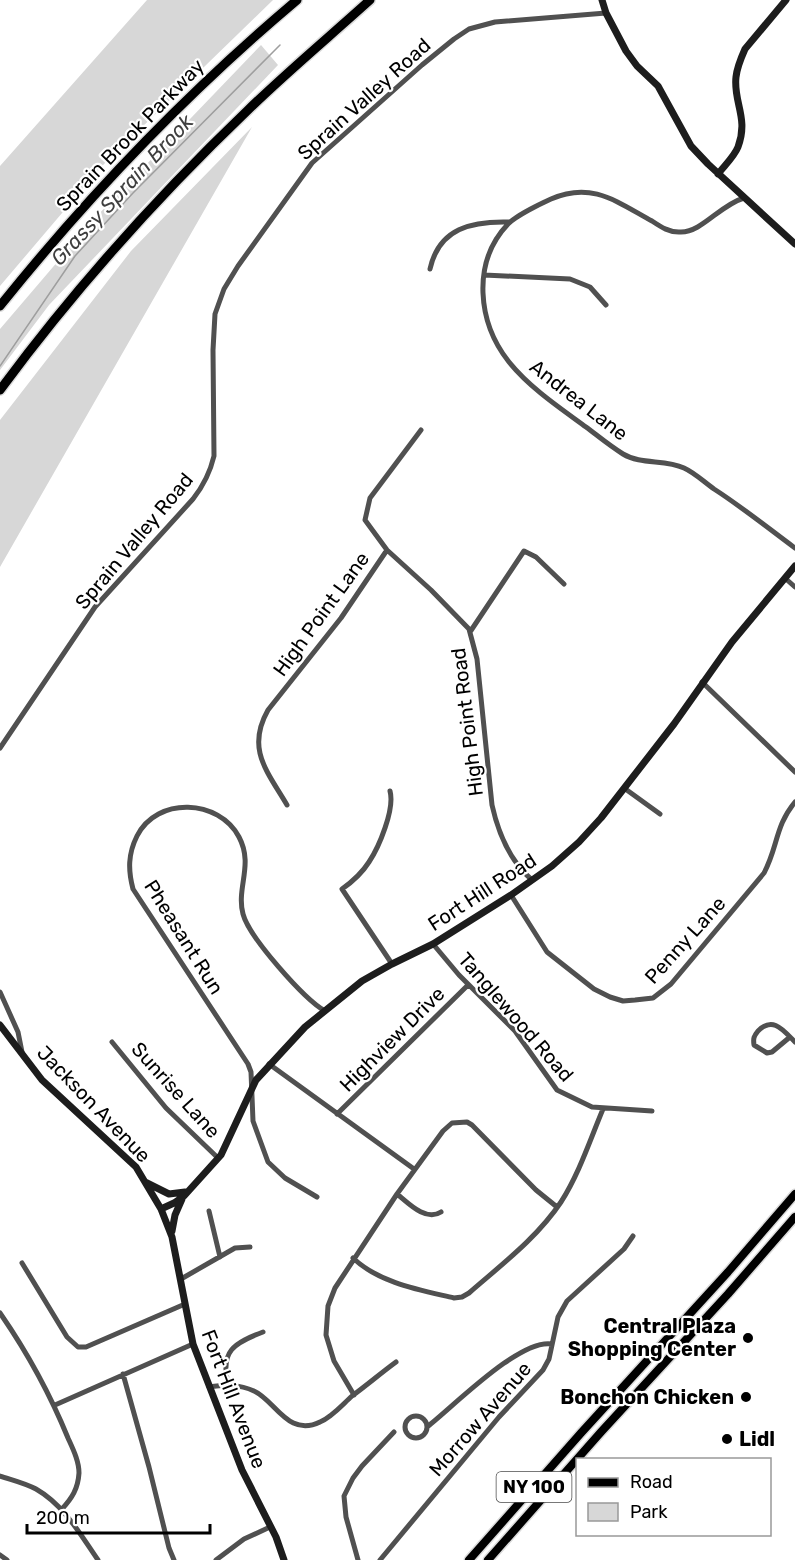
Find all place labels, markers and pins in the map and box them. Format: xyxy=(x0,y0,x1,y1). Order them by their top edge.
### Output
place label: Central Plaza Shopping Center xyxy=(568,1314,736,1361)
marker: Central Plaza Shopping Center xyxy=(741,1331,755,1345)
place label: Bonchon Chicken xyxy=(560,1385,734,1409)
marker: Bonchon Chicken xyxy=(739,1390,753,1404)
place label: Lidl xyxy=(739,1427,775,1451)
marker: Lidl xyxy=(720,1432,734,1446)

